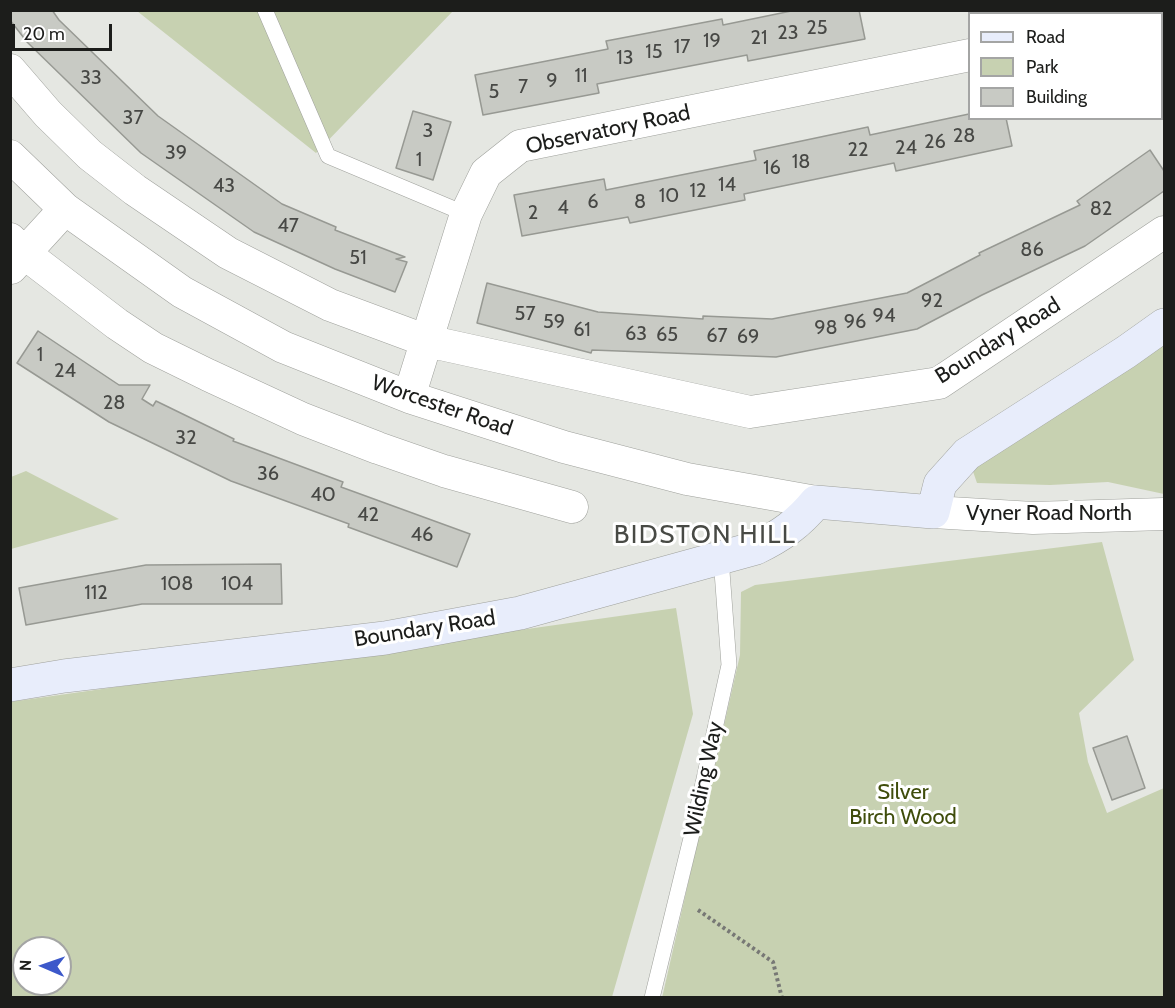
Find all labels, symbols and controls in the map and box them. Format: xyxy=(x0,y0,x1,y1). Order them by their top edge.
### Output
scale bar xyxy=(15,12,116,50)
legend xyxy=(968,12,1163,120)
house number: 25 xyxy=(806,16,828,40)
house number: 23 xyxy=(777,21,799,45)
text: 20 m xyxy=(23,23,65,45)
house number: 21 xyxy=(751,26,767,50)
text: Road xyxy=(1026,26,1065,48)
house number: 19 xyxy=(703,29,721,53)
house number: 17 xyxy=(674,35,690,59)
house number: 15 xyxy=(645,40,663,64)
house number: 13 xyxy=(616,46,634,70)
text: Park xyxy=(1026,56,1058,78)
house number: 11 xyxy=(574,64,588,88)
house number: 33 xyxy=(80,66,102,90)
house number: 9 xyxy=(546,69,558,93)
house number: 7 xyxy=(518,75,528,99)
house number: 5 xyxy=(489,80,499,104)
text: Building xyxy=(1026,86,1087,108)
street label: Observatory Road xyxy=(523,100,693,160)
house number: 37 xyxy=(123,106,143,130)
house number: 3 xyxy=(423,119,433,143)
house number: 28 xyxy=(953,124,975,148)
house number: 26 xyxy=(924,130,946,154)
house number: 24 xyxy=(895,136,917,160)
house number: 22 xyxy=(848,138,868,162)
house number: 39 xyxy=(165,141,187,165)
house number: 1 xyxy=(416,148,422,172)
house number: 18 xyxy=(792,150,810,174)
house number: 16 xyxy=(763,156,781,180)
house number: 14 xyxy=(718,173,736,197)
house number: 43 xyxy=(213,174,235,198)
house number: 12 xyxy=(690,179,706,203)
house number: 10 xyxy=(659,184,679,208)
house number: 6 xyxy=(587,190,599,214)
house number: 8 xyxy=(634,190,646,214)
house number: 4 xyxy=(557,196,569,220)
house number: 82 xyxy=(1090,197,1112,221)
house number: 2 xyxy=(528,201,538,225)
house number: 47 xyxy=(277,214,299,238)
house number: 86 xyxy=(1020,238,1044,262)
house number: 51 xyxy=(349,246,367,270)
house number: 92 xyxy=(921,289,943,313)
street label: Boundary Road xyxy=(931,292,1065,390)
house number: 57 xyxy=(515,302,535,326)
house number: 94 xyxy=(873,304,895,328)
house number: 59 xyxy=(543,310,565,334)
house number: 96 xyxy=(844,310,866,334)
house number: 98 xyxy=(814,316,838,340)
house number: 61 xyxy=(573,318,591,342)
house number: 63 xyxy=(625,322,647,346)
house number: 65 xyxy=(656,323,678,347)
house number: 67 xyxy=(706,324,728,348)
house number: 69 xyxy=(737,325,759,349)
house number: 1 xyxy=(37,343,43,367)
house number: 24 xyxy=(54,359,76,383)
street label: Worcester Road xyxy=(368,370,516,442)
house number: 28 xyxy=(103,391,125,415)
house number: 32 xyxy=(175,426,197,450)
house number: 36 xyxy=(257,462,279,486)
house number: 40 xyxy=(310,483,336,507)
street label: Vyner Road North xyxy=(966,501,1132,527)
house number: 42 xyxy=(357,503,379,527)
district label: BIDSTON HILL xyxy=(614,519,796,551)
house number: 46 xyxy=(411,523,433,547)
house number: 108 xyxy=(161,572,193,596)
house number: 104 xyxy=(221,572,253,596)
house number: 112 xyxy=(84,581,108,605)
street label: Boundary Road xyxy=(353,605,497,653)
street label: Wilding Way xyxy=(679,719,729,839)
park label: Silver Birch Wood xyxy=(849,780,957,831)
north arrow xyxy=(12,936,72,996)
text: N xyxy=(16,959,35,971)

